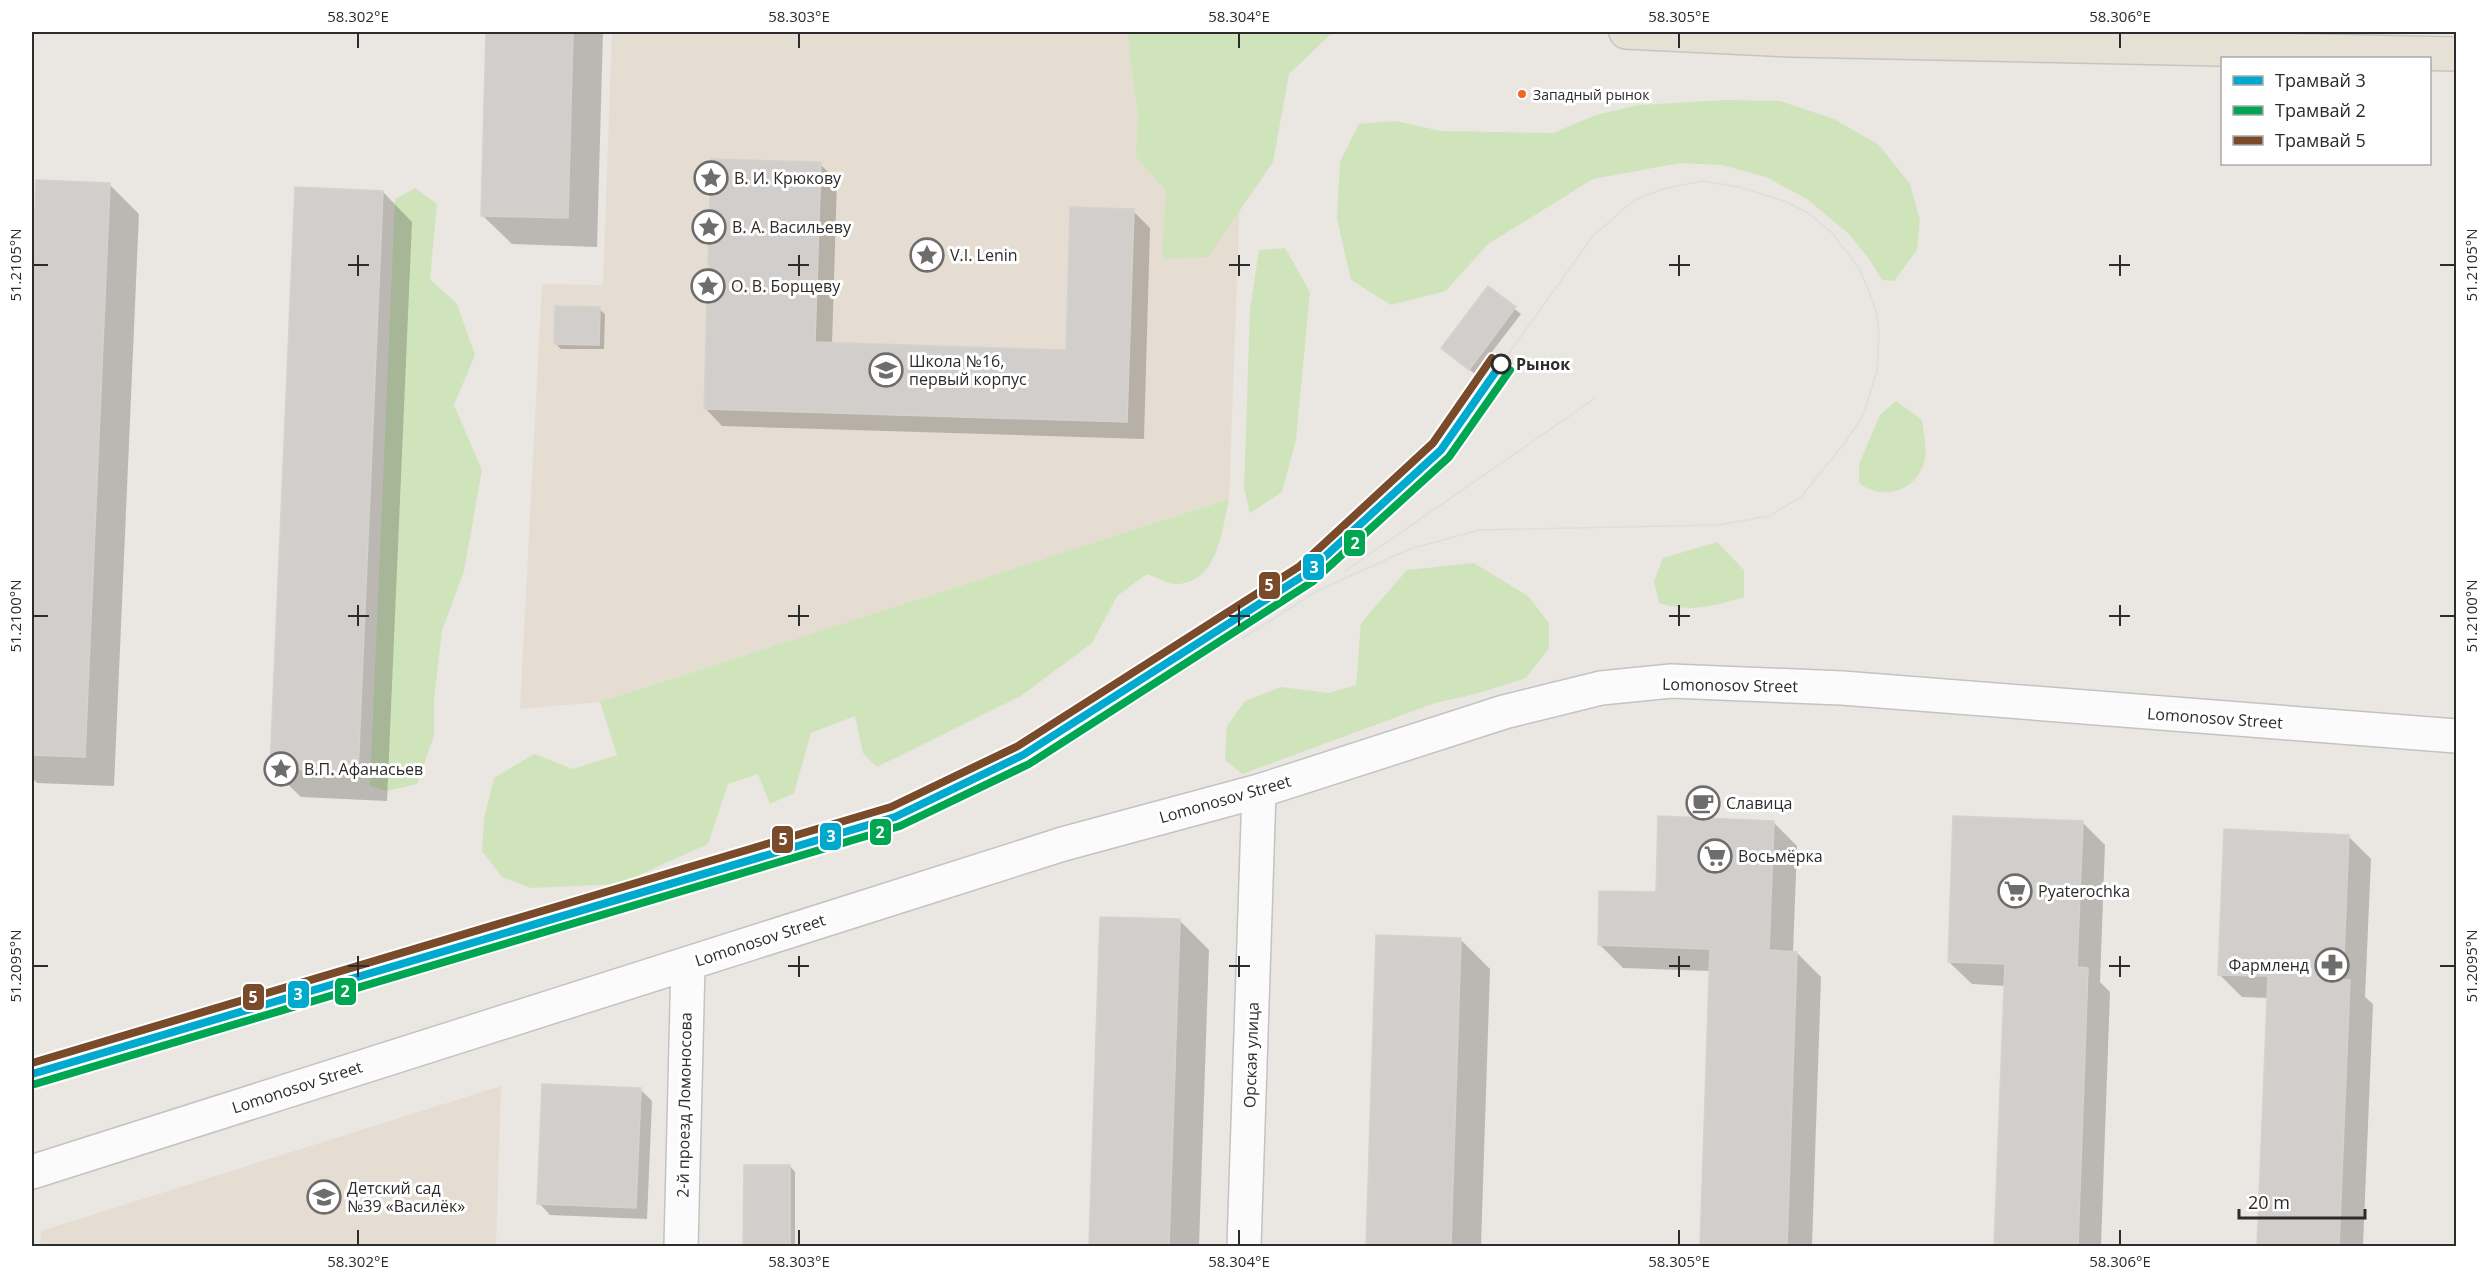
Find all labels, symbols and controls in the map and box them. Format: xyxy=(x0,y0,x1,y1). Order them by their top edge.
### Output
text: 58.302°E xyxy=(327,6,389,26)
text: 58.303°E xyxy=(768,6,830,26)
text: 58.304°E xyxy=(1208,6,1270,26)
text: 58.305°E xyxy=(1648,6,1710,26)
text: 58.306°E xyxy=(2089,6,2151,26)
legend xyxy=(2221,57,2431,165)
text: Трамвай 3 xyxy=(2275,68,2366,92)
place label: Западный рынок xyxy=(1533,85,1650,104)
marker: Западный рынок xyxy=(1516,88,1528,100)
text: Трамвай 2 xyxy=(2275,98,2366,122)
text: Трамвай 5 xyxy=(2275,128,2366,152)
place icon: В. И. Крюкову xyxy=(693,160,729,196)
place label: В. И. Крюкову xyxy=(734,167,842,189)
place icon: В. А. Васильеву xyxy=(691,209,727,245)
place label: В. А. Васильеву xyxy=(732,216,852,238)
text: 51.2105°N xyxy=(5,228,25,302)
text: 51.2105°N xyxy=(2461,228,2481,302)
place icon: V.I. Lenin xyxy=(909,237,945,273)
place label: V.I. Lenin xyxy=(950,244,1018,266)
place icon: О. В. Борщеву xyxy=(690,268,726,304)
place label: О. В. Борщеву xyxy=(731,275,841,297)
place label: Школа №16, первый корпус xyxy=(909,350,1027,390)
school or university icon: Школа №16, первый корпус xyxy=(868,352,904,388)
place label: Рынок xyxy=(1516,353,1570,375)
marker: Рынок xyxy=(1491,354,1511,374)
line badge: 2 xyxy=(1343,529,1366,557)
text: 2 xyxy=(1350,532,1360,554)
line badge: 3 xyxy=(1302,553,1325,581)
text: 3 xyxy=(1309,556,1319,578)
line badge: 5 xyxy=(1258,571,1281,600)
text: 5 xyxy=(1264,574,1274,596)
text: 51.2100°N xyxy=(5,579,25,653)
text: 51.2100°N xyxy=(2461,579,2481,653)
street label: Lomonosov Street xyxy=(1662,673,1798,697)
street label: Lomonosov Street xyxy=(2146,702,2284,734)
place icon: В.П. Афанасьев xyxy=(263,751,299,787)
place label: В.П. Афанасьев xyxy=(304,758,423,780)
street label: Lomonosov Street xyxy=(1157,770,1294,828)
cafe icon: Славица xyxy=(1685,785,1721,821)
place label: Славица xyxy=(1726,792,1792,814)
line badge: 2 xyxy=(869,818,892,846)
text: 2 xyxy=(875,821,885,843)
line badge: 3 xyxy=(819,822,842,851)
line badge: 5 xyxy=(771,825,794,854)
text: 3 xyxy=(826,825,836,847)
text: 5 xyxy=(778,828,788,850)
supermarket icon: Восьмёрка xyxy=(1697,838,1733,874)
place label: Восьмёрка xyxy=(1738,845,1823,867)
supermarket icon: Pyaterochka xyxy=(1997,873,2033,909)
place label: Pyaterochka xyxy=(2038,880,2130,902)
street label: Lomonosov Street xyxy=(692,908,828,971)
text: 51.2095°N xyxy=(5,929,25,1003)
text: 51.2095°N xyxy=(2461,929,2481,1003)
pharmacy icon: Фармленд xyxy=(2314,947,2350,983)
place label: Фармленд xyxy=(2228,954,2309,976)
line badge: 2 xyxy=(334,977,357,1006)
line badge: 3 xyxy=(287,980,310,1009)
text: 2 xyxy=(340,980,350,1002)
line badge: 5 xyxy=(242,983,265,1011)
text: 3 xyxy=(293,983,303,1005)
text: 5 xyxy=(248,986,258,1008)
street label: Орская улица xyxy=(1238,1001,1264,1109)
street label: 2-й проезд Ломоносова xyxy=(671,1012,697,1198)
street label: Lomonosov Street xyxy=(229,1055,365,1118)
place label: Детский сад №39 «Василёк» xyxy=(347,1177,465,1217)
school or university icon: Детский сад №39 «Василёк» xyxy=(306,1179,342,1215)
scale bar xyxy=(2239,1182,2365,1220)
text: 20 m xyxy=(2248,1190,2290,1214)
text: 58.302°E xyxy=(327,1251,389,1271)
text: 58.303°E xyxy=(768,1251,830,1271)
text: 58.304°E xyxy=(1208,1251,1270,1271)
text: 58.305°E xyxy=(1648,1251,1710,1271)
text: 58.306°E xyxy=(2089,1251,2151,1271)

